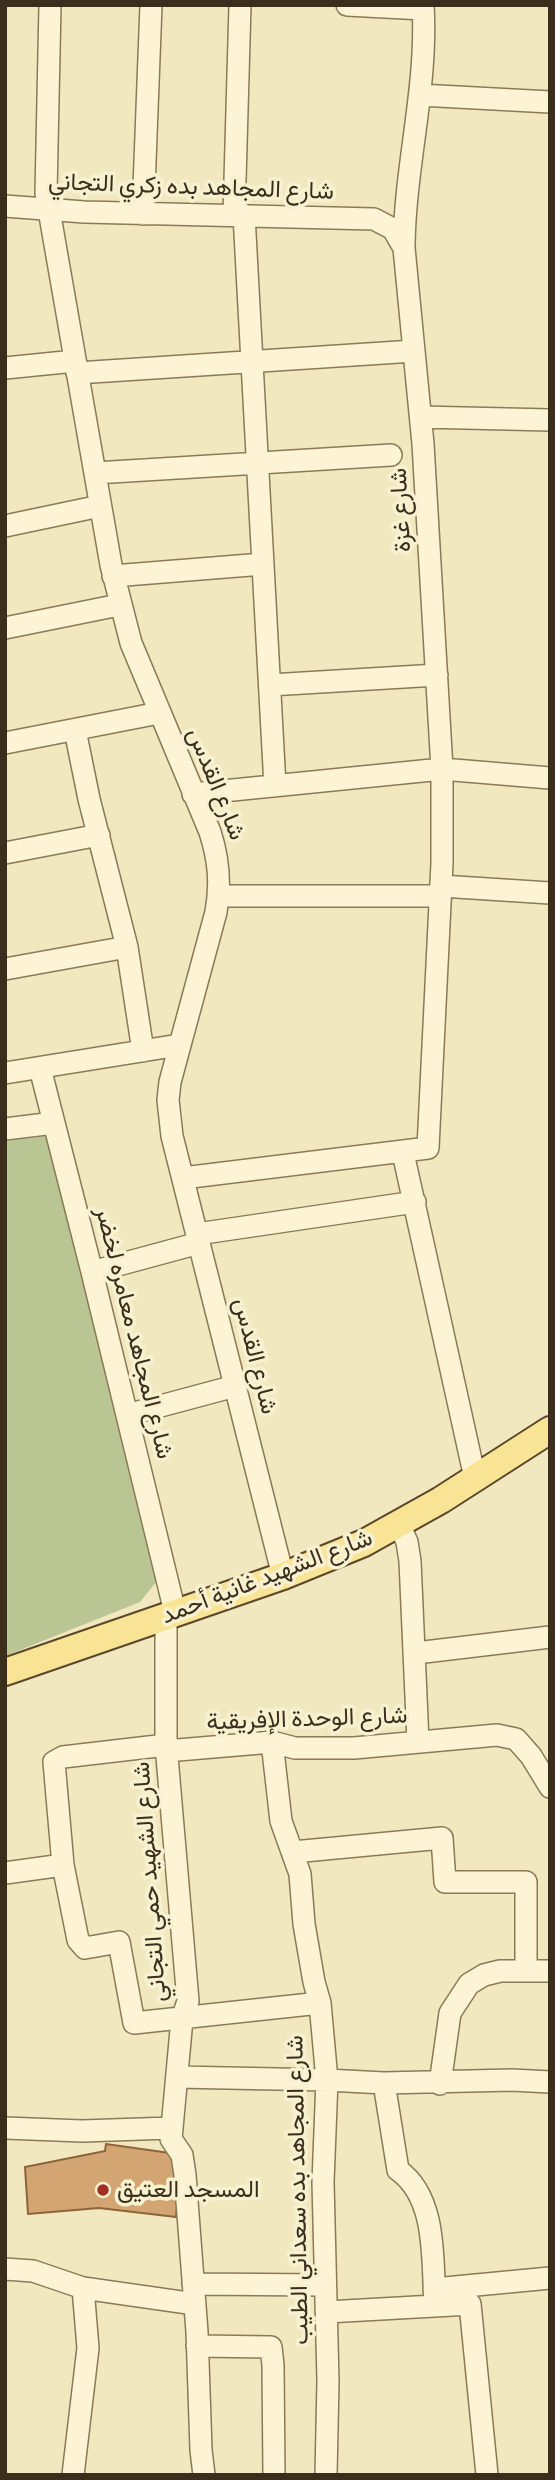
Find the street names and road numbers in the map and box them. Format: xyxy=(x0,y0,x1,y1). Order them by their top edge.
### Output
street label: شارع المجاهد بده زكري التجاني xyxy=(48,168,334,206)
street label: شارع غزة xyxy=(384,467,418,553)
street label: شارع القدس xyxy=(180,724,252,844)
street label: شارع المجاهد معامره لخضر xyxy=(89,1204,179,1462)
street label: شارع القدس xyxy=(227,1295,283,1417)
street label: شارع الشهيد غانية أحمد xyxy=(157,1523,377,1631)
street label: شارع الوحدة الإفريقية xyxy=(206,1701,408,1737)
street label: شارع الشهيد حمي التجاني xyxy=(127,1761,173,2003)
street label: شارع المجاهد بده سعداني الطيب xyxy=(281,2035,315,2345)

